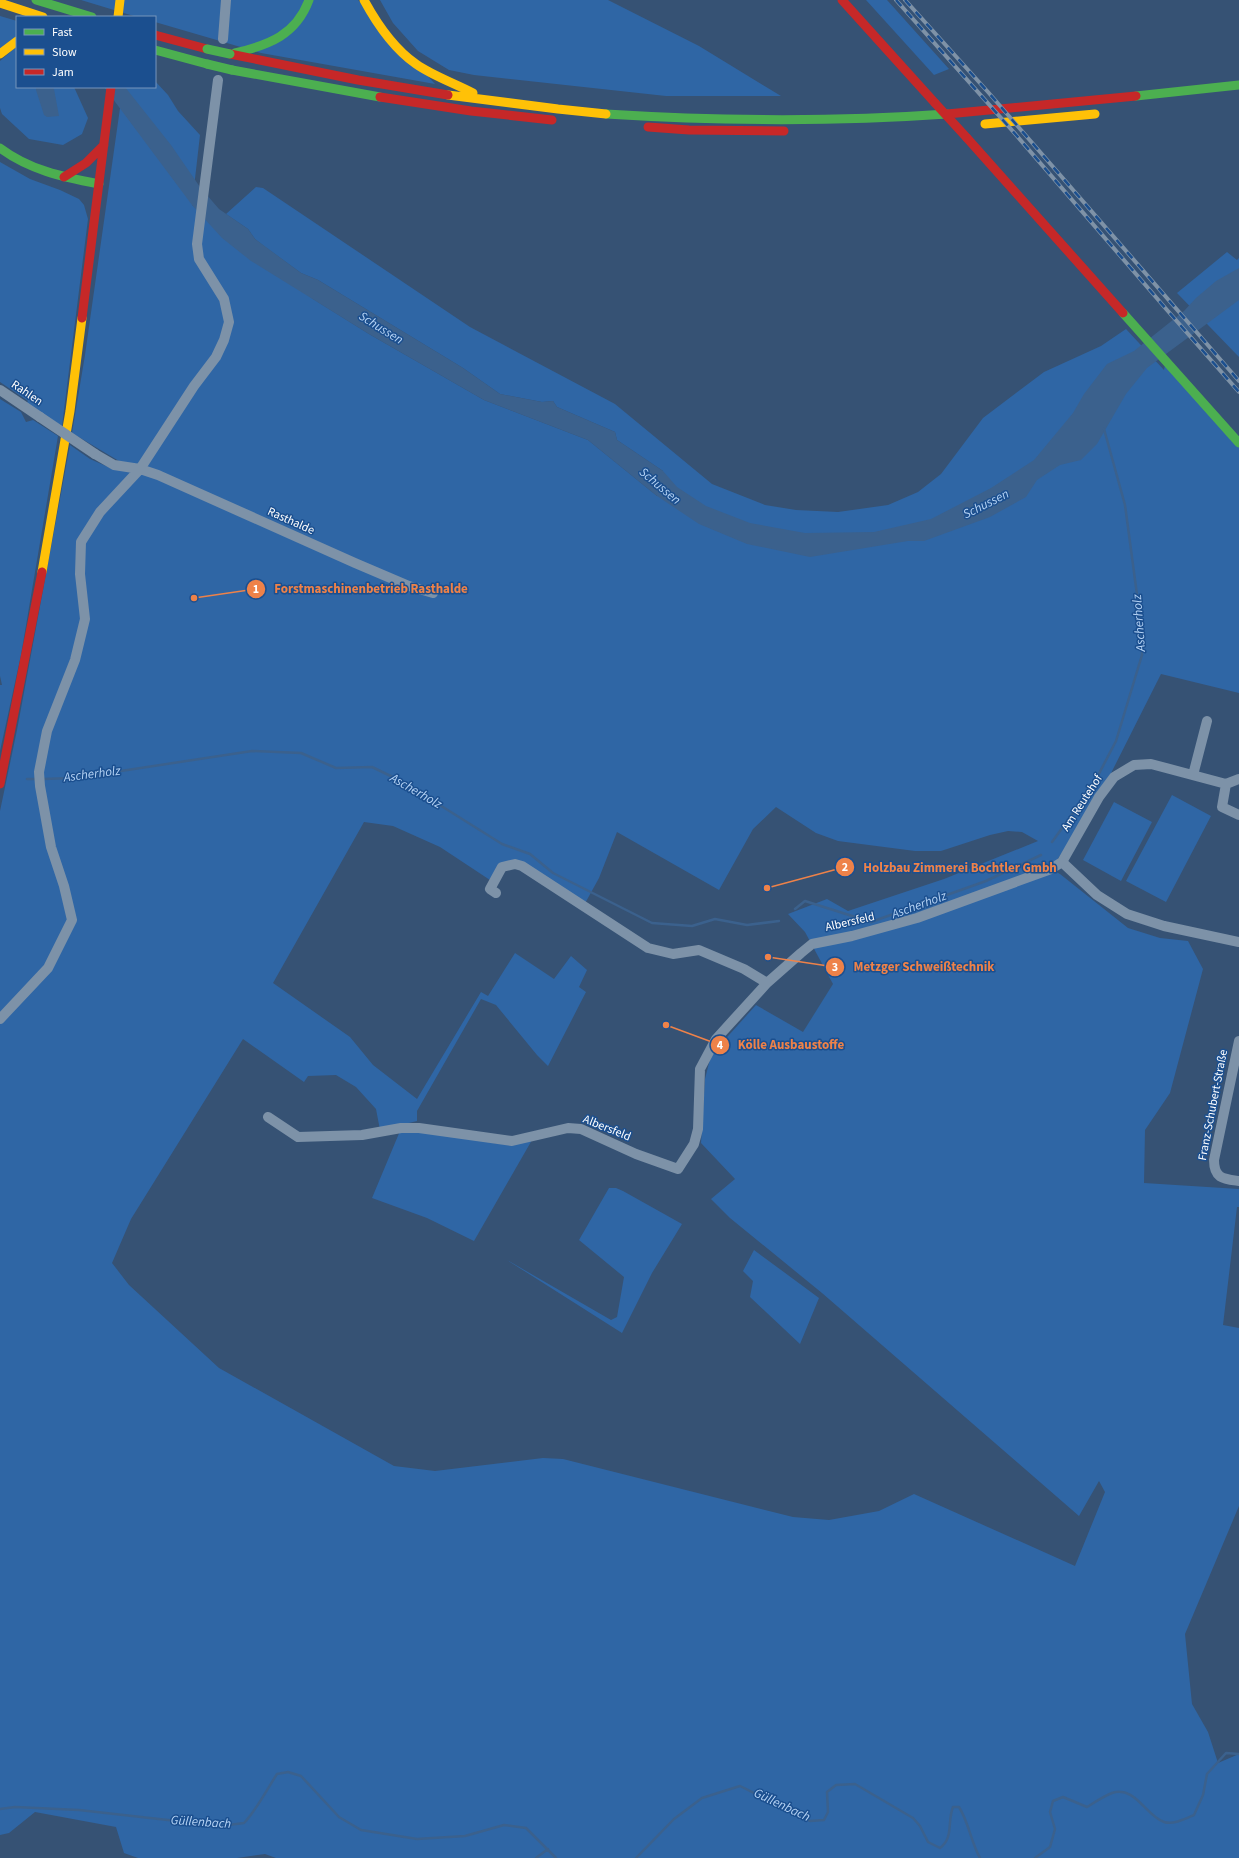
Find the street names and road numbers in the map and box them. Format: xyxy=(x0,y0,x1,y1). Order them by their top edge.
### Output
street label: Rahlen xyxy=(8,376,46,410)
street label: Rasthalde xyxy=(265,503,317,539)
street label: Am Reutehof xyxy=(1057,771,1107,835)
street label: Albersfeld xyxy=(824,908,876,936)
street label: Franz-Schubert-Straße xyxy=(1194,1048,1232,1162)
street label: Albersfeld xyxy=(580,1111,634,1145)

